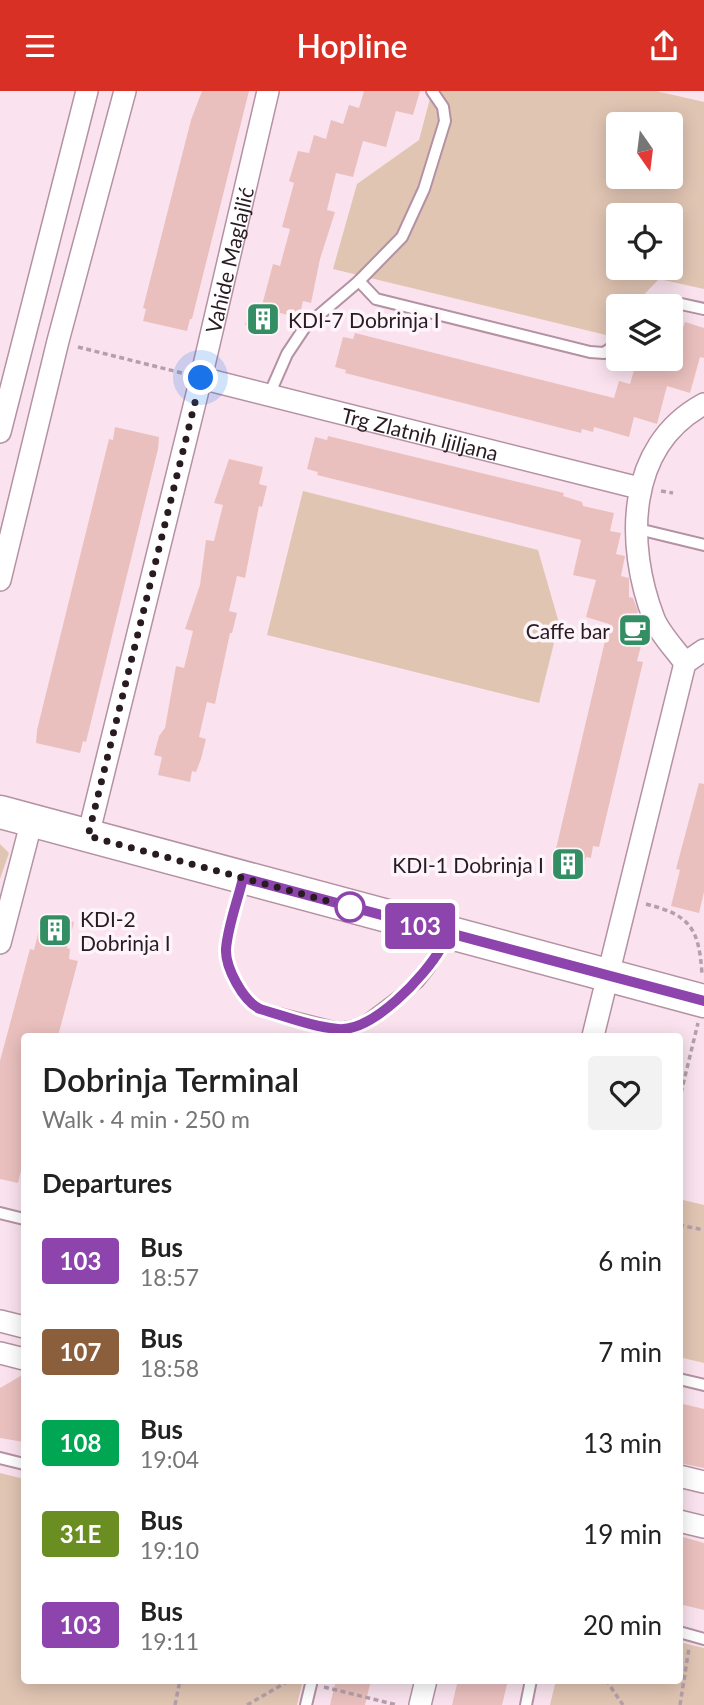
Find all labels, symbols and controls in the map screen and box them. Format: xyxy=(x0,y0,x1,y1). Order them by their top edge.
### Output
text: Hopline xyxy=(296,26,408,65)
icon: menu xyxy=(21,27,59,65)
icon: share xyxy=(645,27,683,65)
north arrow xyxy=(606,112,682,189)
map controls xyxy=(606,112,683,371)
street label: Vahide Maglajlić xyxy=(199,184,258,335)
button: locate xyxy=(606,203,683,280)
button: layers xyxy=(606,294,683,371)
building icon: KDI-7 Dobrinja I xyxy=(244,300,282,338)
place label: KDI-7 Dobrinja I xyxy=(288,307,440,332)
your location xyxy=(183,360,218,395)
street label: Trg Zlatnih ljiljana xyxy=(339,401,501,465)
cafe icon: Caffe bar xyxy=(616,611,654,649)
place label: Caffe bar xyxy=(526,618,610,643)
building icon: KDI-1 Dobrinja I xyxy=(549,845,587,883)
place label: KDI-1 Dobrinja I xyxy=(392,852,544,877)
unlabelled marker xyxy=(335,892,365,922)
line badge: 103 xyxy=(380,903,460,949)
place label: KDI-2 Dobrinja I xyxy=(80,906,171,955)
building icon: KDI-2 Dobrinja I xyxy=(36,911,74,949)
text: 103 xyxy=(399,911,441,940)
button: heart xyxy=(588,1056,662,1130)
text: Dobrinja Terminal xyxy=(42,1059,299,1099)
text: Walk · 4 min · 250 m xyxy=(42,1105,250,1133)
text: Departures xyxy=(42,1167,172,1199)
text: Bus xyxy=(140,1231,183,1263)
text: 6 min xyxy=(598,1245,662,1277)
text: 103 xyxy=(60,1246,101,1275)
text: 18:57 xyxy=(140,1263,199,1291)
text: Bus xyxy=(140,1322,183,1354)
text: 7 min xyxy=(598,1336,662,1368)
text: 107 xyxy=(60,1337,101,1366)
text: 18:58 xyxy=(140,1354,199,1382)
text: Bus xyxy=(140,1413,183,1445)
text: 13 min xyxy=(583,1427,662,1459)
text: 108 xyxy=(60,1428,101,1457)
text: 19:04 xyxy=(140,1445,199,1473)
text: Bus xyxy=(140,1504,183,1536)
text: 19 min xyxy=(583,1518,662,1550)
text: 31E xyxy=(60,1519,101,1548)
text: 19:10 xyxy=(140,1536,199,1564)
text: Bus xyxy=(140,1595,183,1627)
text: 20 min xyxy=(583,1609,662,1641)
text: 103 xyxy=(60,1610,101,1639)
text: 19:11 xyxy=(140,1627,199,1655)

